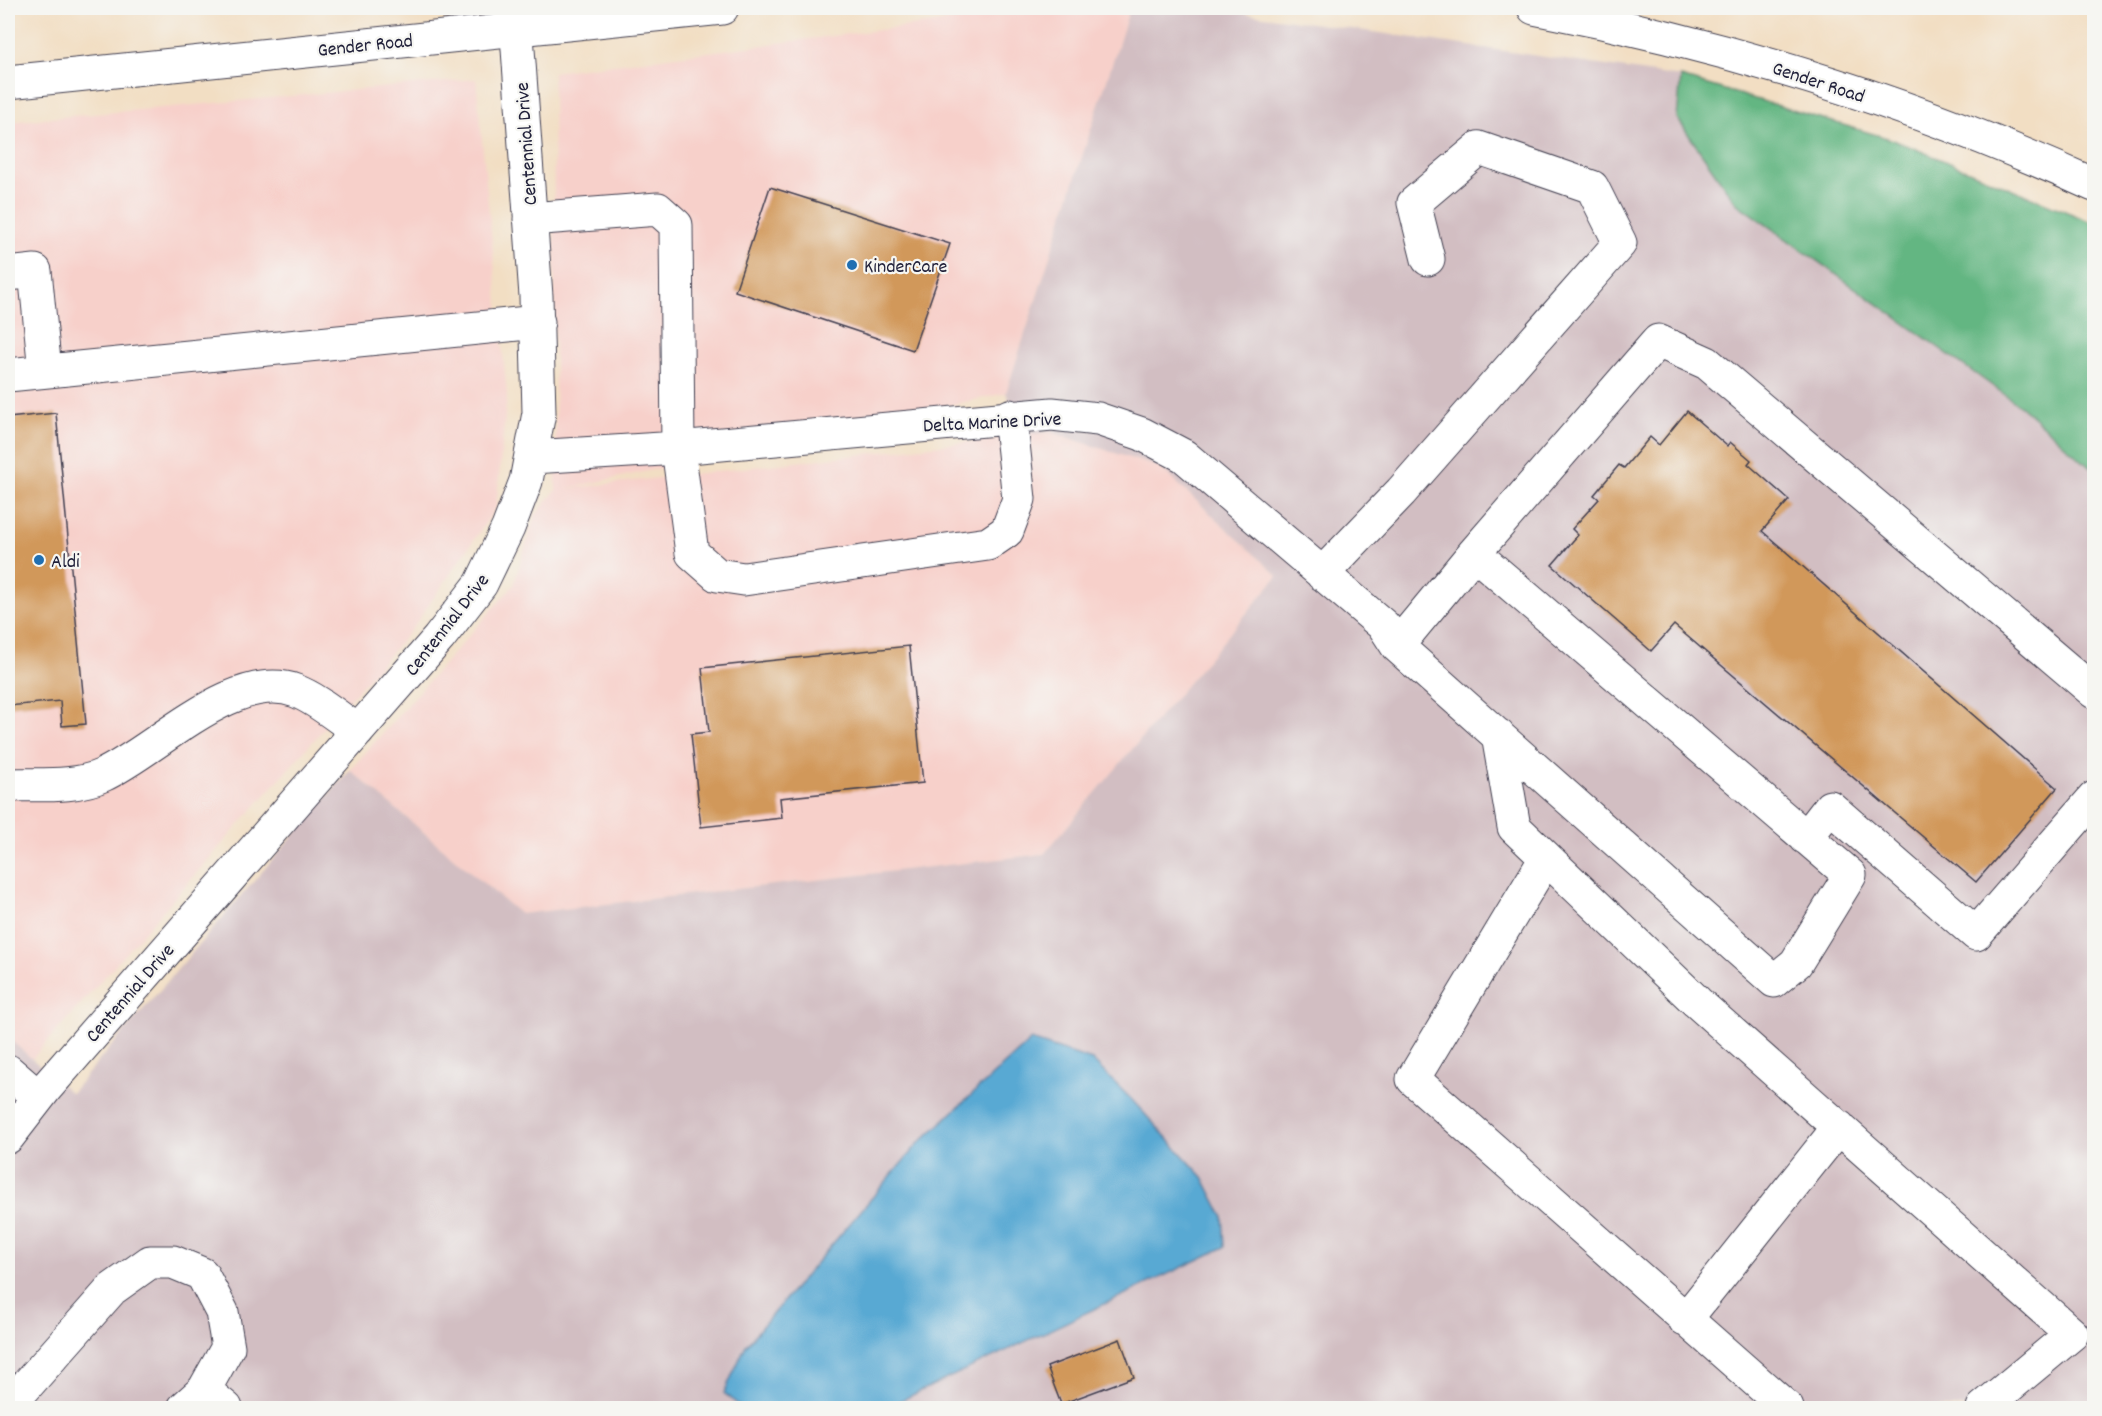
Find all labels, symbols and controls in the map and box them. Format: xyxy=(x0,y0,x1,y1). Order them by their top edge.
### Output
street label: Gender Road xyxy=(316,28,414,66)
street label: Gender Road xyxy=(1768,56,1868,112)
street label: Centennial Drive xyxy=(510,81,546,206)
place label: KinderCare xyxy=(864,254,947,282)
marker: KinderCare xyxy=(845,258,859,272)
street label: Delta Marine Drive xyxy=(922,406,1062,442)
place label: Aldi xyxy=(51,549,80,577)
marker: Aldi xyxy=(32,553,46,567)
street label: Centennial Drive xyxy=(399,568,498,683)
street label: Centennial Drive xyxy=(80,938,182,1050)

